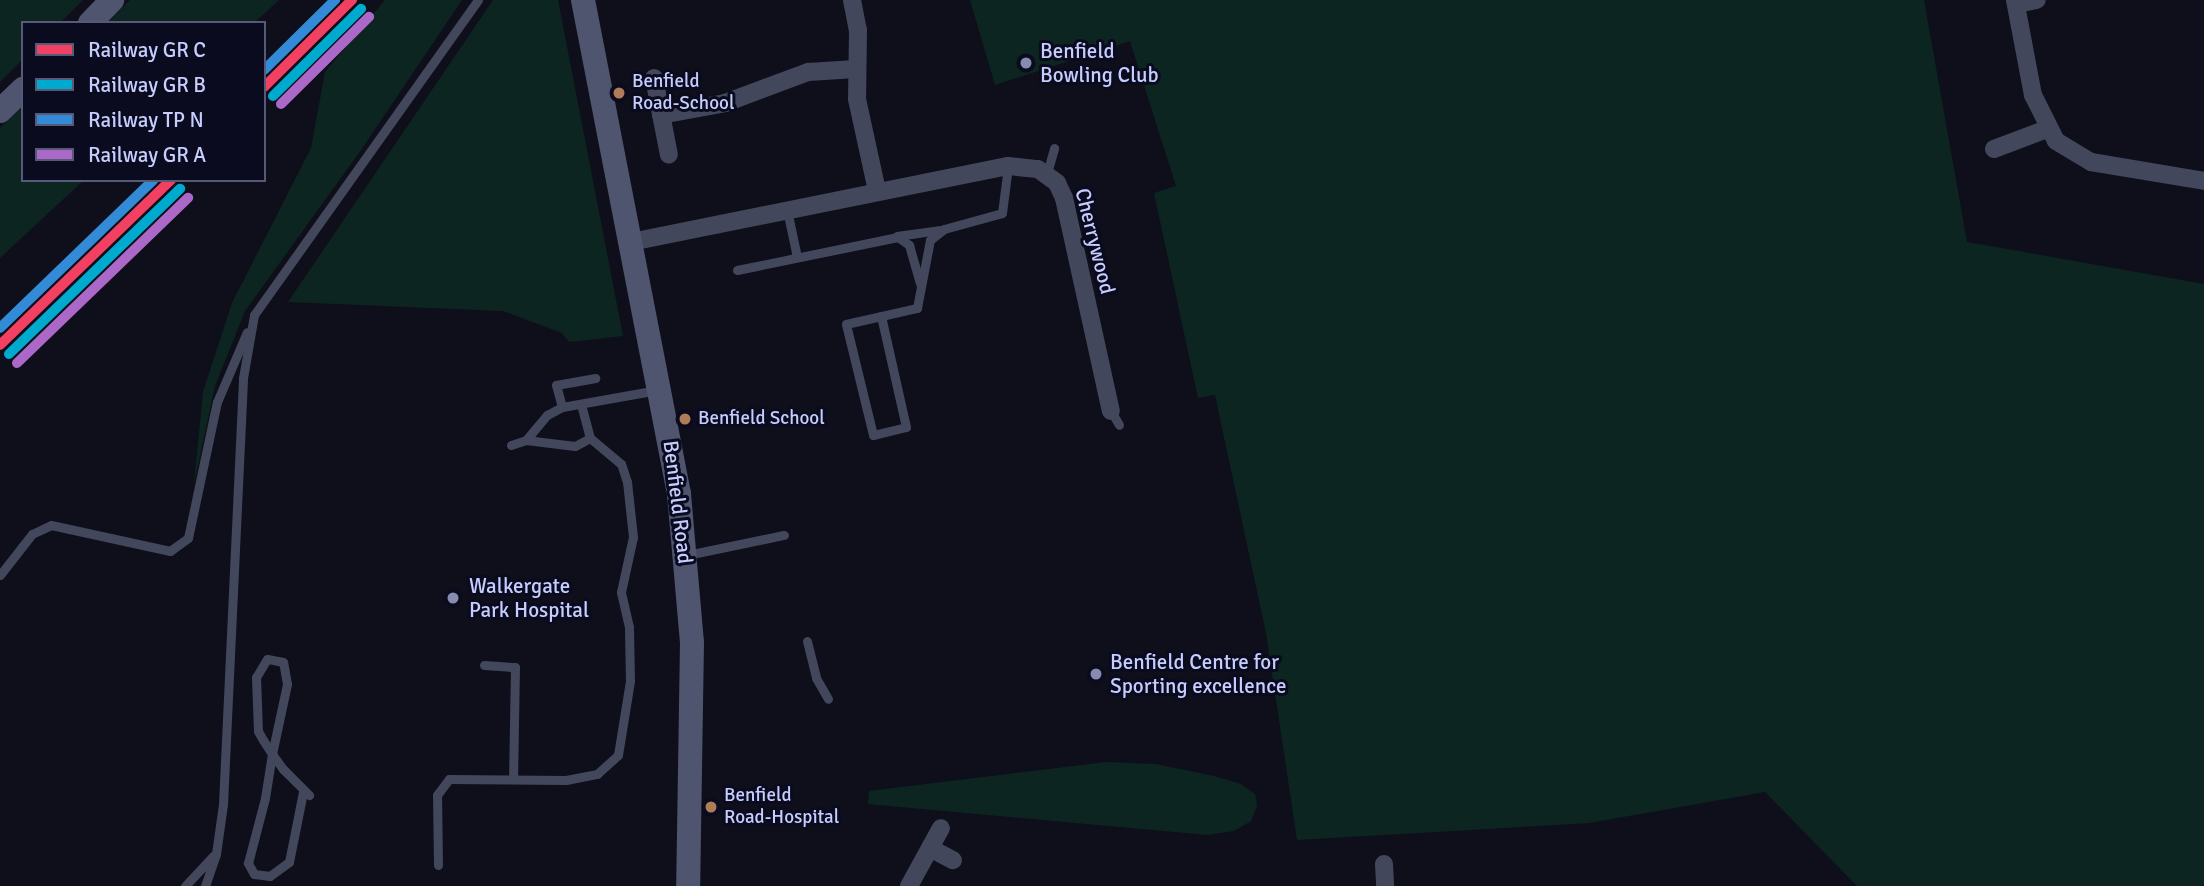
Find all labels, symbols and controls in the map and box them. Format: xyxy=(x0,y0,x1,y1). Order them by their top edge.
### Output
legend xyxy=(21,21,266,182)
text: Railway GR C xyxy=(88,37,206,63)
place label: Benfield Bowling Club xyxy=(1040,38,1159,88)
marker: Benfield Bowling Club xyxy=(1018,55,1034,71)
place label: Benfield Road-School xyxy=(632,71,735,115)
text: Railway GR B xyxy=(88,72,206,98)
marker: Benfield Road-School xyxy=(612,86,626,100)
text: Railway TP N xyxy=(88,107,204,133)
text: Railway GR A xyxy=(88,142,206,168)
street label: Cherrywood xyxy=(1070,185,1120,297)
place label: Benfield School xyxy=(698,408,825,430)
marker: Benfield School xyxy=(678,412,692,426)
street label: Benfield Road xyxy=(658,439,698,565)
place label: Walkergate Park Hospital xyxy=(469,573,589,623)
marker: Walkergate Park Hospital xyxy=(443,588,463,608)
place label: Benfield Centre for Sporting excellence xyxy=(1110,649,1286,699)
marker: Benfield Centre for Sporting excellence xyxy=(1088,666,1104,682)
place label: Benfield Road-Hospital xyxy=(724,785,839,829)
marker: Benfield Road-Hospital xyxy=(704,800,718,814)

